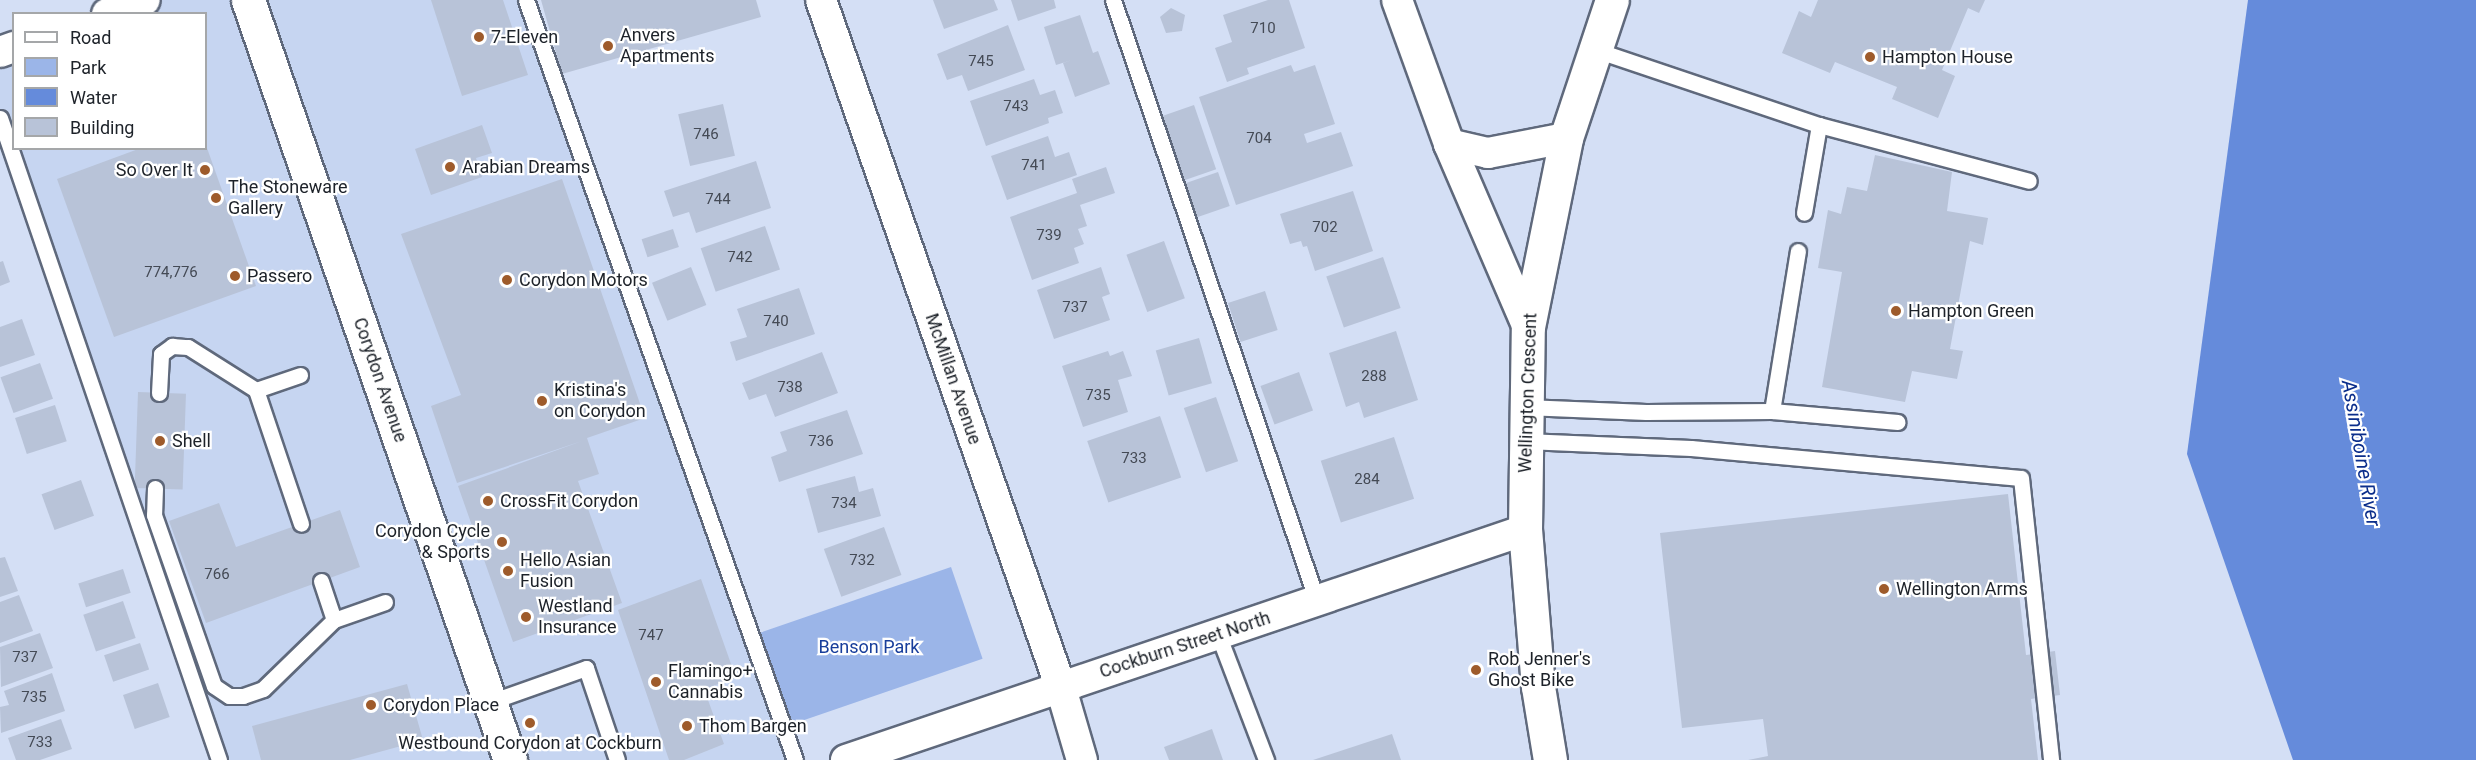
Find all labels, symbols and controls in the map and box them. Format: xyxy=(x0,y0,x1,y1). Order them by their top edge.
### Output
legend xyxy=(12,12,207,150)
house number: 710 xyxy=(1250,20,1276,38)
place label: Anvers Apartments xyxy=(620,25,715,68)
place label: 7-Eleven xyxy=(491,26,558,48)
text: Road xyxy=(70,27,111,48)
marker: 7-Eleven xyxy=(472,30,486,44)
marker: Anvers Apartments xyxy=(601,39,615,53)
place label: Hampton House xyxy=(1882,46,2013,68)
marker: Hampton House xyxy=(1863,50,1877,64)
house number: 745 xyxy=(968,53,994,71)
text: Park xyxy=(70,57,106,78)
text: Water xyxy=(70,87,117,108)
house number: 743 xyxy=(1003,98,1029,116)
text: Building xyxy=(70,117,134,138)
house number: 746 xyxy=(693,126,719,144)
house number: 704 xyxy=(1246,130,1272,148)
place label: Arabian Dreams xyxy=(462,156,590,178)
house number: 741 xyxy=(1021,157,1047,175)
place label: So Over It xyxy=(116,159,193,181)
marker: Arabian Dreams xyxy=(443,160,457,174)
marker: So Over It xyxy=(198,163,212,177)
place label: The Stoneware Gallery xyxy=(228,177,348,219)
marker: The Stoneware Gallery xyxy=(209,191,223,205)
house number: 744 xyxy=(705,191,731,209)
house number: 702 xyxy=(1312,219,1338,237)
house number: 739 xyxy=(1036,227,1062,245)
house number: 742 xyxy=(727,249,753,267)
house number: 774,776 xyxy=(144,264,198,282)
place label: Passero xyxy=(247,265,312,287)
marker: Passero xyxy=(228,269,242,283)
place label: Corydon Motors xyxy=(519,269,648,291)
marker: Corydon Motors xyxy=(500,273,514,287)
house number: 737 xyxy=(1062,299,1088,317)
place label: Hampton Green xyxy=(1908,300,2034,322)
marker: Hampton Green xyxy=(1889,304,1903,318)
street label: McMillan Avenue xyxy=(920,311,986,447)
house number: 740 xyxy=(763,313,789,331)
street label: Wellington Crescent xyxy=(1514,313,1542,473)
street label: Corydon Avenue xyxy=(349,315,411,445)
house number: 288 xyxy=(1361,368,1387,386)
water label: Assiniboine River xyxy=(2336,378,2386,528)
house number: 738 xyxy=(777,379,803,397)
place label: Kristina's on Corydon xyxy=(554,380,646,422)
house number: 735 xyxy=(1085,387,1111,405)
marker: Kristina's on Corydon xyxy=(535,394,549,408)
place label: Shell xyxy=(172,430,211,452)
house number: 736 xyxy=(808,433,834,451)
marker: Shell xyxy=(153,434,167,448)
house number: 733 xyxy=(1121,450,1147,468)
house number: 284 xyxy=(1354,471,1380,489)
place label: CrossFit Corydon xyxy=(500,490,638,512)
marker: CrossFit Corydon xyxy=(481,494,495,508)
house number: 734 xyxy=(831,495,857,513)
place label: Corydon Cycle & Sports xyxy=(375,521,490,564)
marker: Corydon Cycle & Sports xyxy=(495,535,509,549)
place label: Hello Asian Fusion xyxy=(520,550,611,592)
house number: 732 xyxy=(849,552,875,570)
marker: Hello Asian Fusion xyxy=(501,564,515,578)
house number: 766 xyxy=(204,566,230,584)
place label: Wellington Arms xyxy=(1896,578,2028,600)
marker: Wellington Arms xyxy=(1877,582,1891,596)
place label: Westland Insurance xyxy=(538,596,616,638)
street label: Cockburn Street North xyxy=(1097,607,1273,683)
marker: Westland Insurance xyxy=(519,610,533,624)
house number: 747 xyxy=(638,627,664,645)
park label: Benson Park xyxy=(819,636,919,658)
house number: 737 xyxy=(12,649,38,667)
place label: Rob Jenner's Ghost Bike xyxy=(1488,649,1591,692)
place label: Flamingo+ Cannabis xyxy=(668,661,753,704)
marker: Rob Jenner's Ghost Bike xyxy=(1469,663,1483,677)
marker: Flamingo+ Cannabis xyxy=(649,675,663,689)
house number: 735 xyxy=(21,689,47,707)
place label: Corydon Place xyxy=(383,694,499,716)
marker: Corydon Place xyxy=(364,698,378,712)
place label: Thom Bargen xyxy=(699,715,807,737)
marker: Westbound Corydon at Cockburn xyxy=(523,716,537,730)
marker: Thom Bargen xyxy=(680,719,694,733)
place label: Westbound Corydon at Cockburn xyxy=(398,732,662,754)
house number: 733 xyxy=(27,734,53,752)

